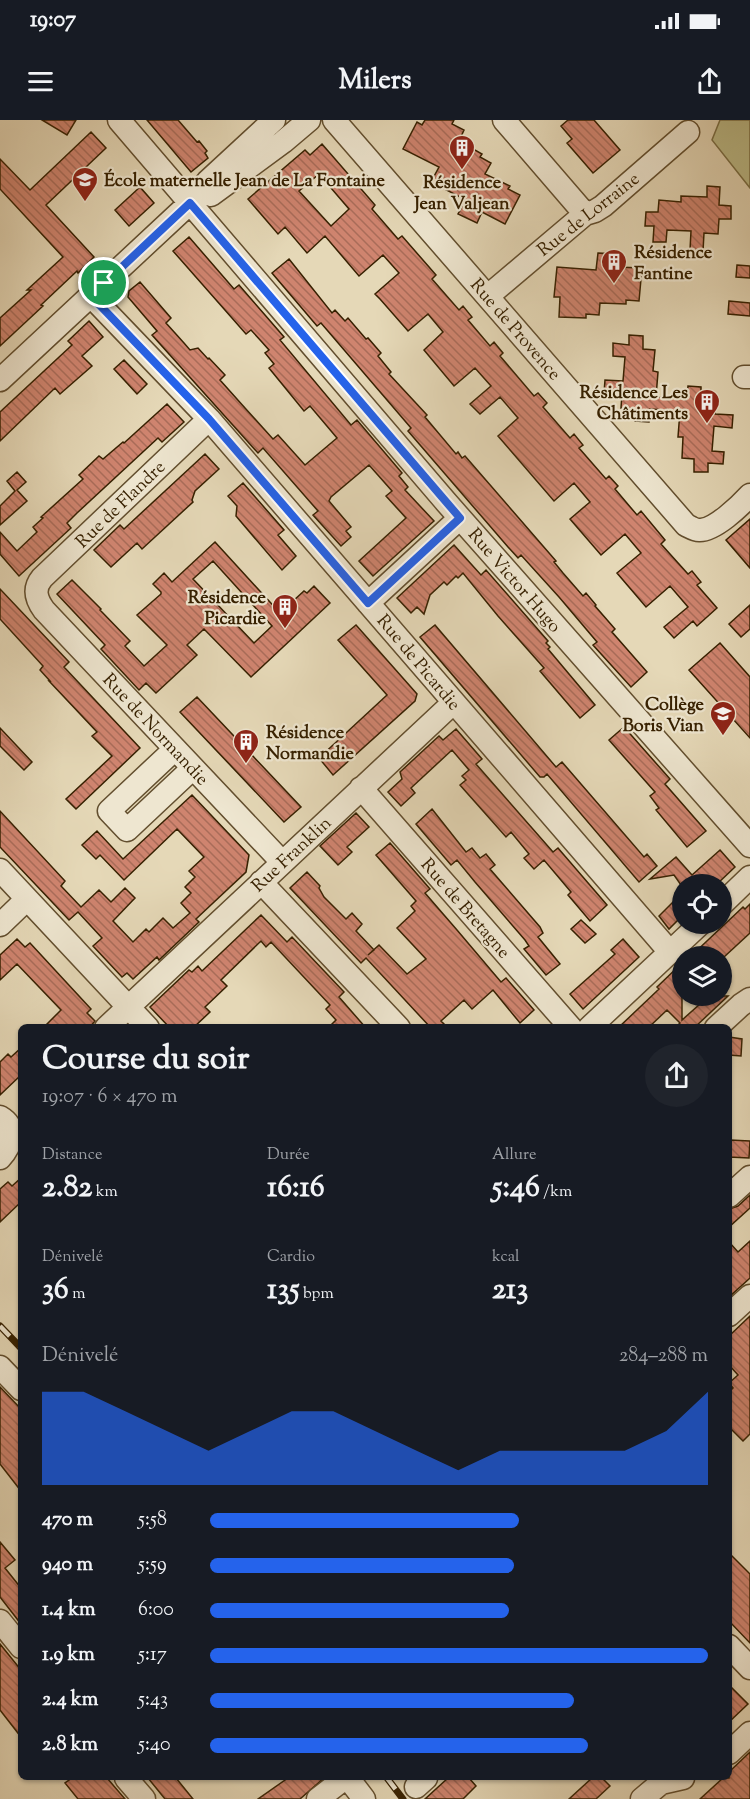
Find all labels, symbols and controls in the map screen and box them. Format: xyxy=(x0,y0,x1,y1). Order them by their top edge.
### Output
text: 19:07 xyxy=(30,5,76,37)
text: Milers xyxy=(338,62,412,101)
icon: menu xyxy=(24,65,57,98)
icon: share xyxy=(693,65,726,98)
building icon: Résidence Jean Valjean xyxy=(447,133,477,171)
school or university icon: École maternelle Jean de La Fontaine xyxy=(70,165,100,203)
street label: Rue de Lorraine xyxy=(533,167,646,264)
place label: École maternelle Jean de La Fontaine xyxy=(104,168,386,195)
place label: Résidence Jean Valjean xyxy=(412,171,510,218)
place label: Résidence Fantine xyxy=(634,241,713,288)
building icon: Résidence Fantine xyxy=(599,247,629,285)
pin xyxy=(78,257,129,308)
icon: arrive xyxy=(87,266,120,299)
street label: Rue de Provence xyxy=(463,274,566,387)
place label: Résidence Les Châtiments xyxy=(580,381,688,428)
building icon: Résidence Les Châtiments xyxy=(692,387,722,425)
street label: Rue de Flandre xyxy=(71,456,172,555)
street label: Rue Victor Hugo xyxy=(461,523,566,639)
place label: Résidence Picardie xyxy=(188,586,267,633)
building icon: Résidence Picardie xyxy=(270,592,300,630)
street label: Rue de Picardie xyxy=(369,609,466,717)
street label: Rue de Normandie xyxy=(96,668,214,792)
place label: Collège Boris Vian xyxy=(623,693,705,740)
school or university icon: Collège Boris Vian xyxy=(708,699,738,737)
place label: Résidence Normandie xyxy=(266,721,355,768)
building icon: Résidence Normandie xyxy=(231,727,261,765)
street label: Rue Franklin xyxy=(247,811,338,899)
street label: Rue de Bretagne xyxy=(414,853,515,965)
map controls xyxy=(672,874,732,1006)
button: locate xyxy=(672,874,732,934)
button: layers xyxy=(672,946,732,1006)
text: Course du soir xyxy=(42,1036,249,1084)
button: share xyxy=(645,1044,708,1107)
text: 19:07 · 6 × 470 m xyxy=(42,1083,178,1112)
text: Distance xyxy=(42,1144,102,1167)
text: Durée xyxy=(267,1144,310,1167)
text: Allure xyxy=(492,1144,536,1167)
text: 2.82 xyxy=(42,1167,92,1210)
text: 16:16 xyxy=(267,1167,325,1210)
text: 5:46 xyxy=(492,1167,540,1210)
text: km xyxy=(92,1181,118,1204)
text: /km xyxy=(540,1181,572,1204)
text: Dénivelé xyxy=(42,1246,103,1269)
text: Cardio xyxy=(267,1246,315,1269)
text: kcal xyxy=(492,1246,520,1269)
text: 36 xyxy=(42,1269,69,1312)
text: 135 xyxy=(267,1269,300,1312)
text: 213 xyxy=(492,1269,528,1312)
text: m xyxy=(69,1283,85,1306)
text: bpm xyxy=(300,1283,334,1306)
text: Dénivelé xyxy=(42,1342,118,1371)
text: 284–288 m xyxy=(619,1342,708,1371)
text: 470 m xyxy=(42,1506,93,1535)
text: 5:58 xyxy=(138,1506,167,1535)
text: 940 m xyxy=(42,1551,93,1580)
text: 5:59 xyxy=(138,1551,167,1580)
text: 1.4 km xyxy=(42,1596,96,1625)
text: 6:00 xyxy=(138,1596,174,1625)
text: 1.9 km xyxy=(42,1641,95,1670)
text: 5:17 xyxy=(138,1641,167,1670)
text: 2.4 km xyxy=(42,1686,98,1715)
text: 5:43 xyxy=(138,1686,168,1715)
text: 2.8 km xyxy=(42,1731,98,1760)
text: 5:40 xyxy=(138,1731,171,1760)

